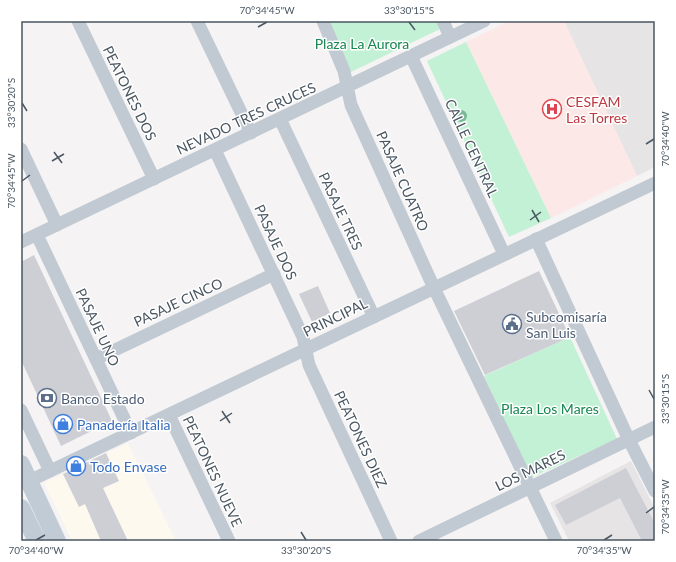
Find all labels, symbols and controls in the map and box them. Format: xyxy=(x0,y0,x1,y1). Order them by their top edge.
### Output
text: 70°34'45"W xyxy=(239,4,295,16)
text: 33°30'15"S xyxy=(384,4,434,16)
park label: Plaza La Aurora xyxy=(315,35,409,52)
street label: PEATONES DOS xyxy=(100,43,160,143)
text: 33°30'20"S xyxy=(5,78,17,128)
street label: NEVADO TRES CRUCES xyxy=(174,78,318,158)
place label: CESFAM Las Torres xyxy=(566,93,627,126)
street label: CALLE CENTRAL xyxy=(442,96,502,200)
hospital icon: CESFAM Las Torres xyxy=(541,98,563,120)
text: 70°34'40"W xyxy=(659,111,671,167)
street label: PASAJE CUATRO xyxy=(373,128,433,234)
text: 70°34'45"W xyxy=(5,153,17,209)
street label: PASAJE TRES xyxy=(316,169,366,253)
street label: PASAJE DOS xyxy=(251,202,301,282)
street label: PASAJE CINCO xyxy=(131,274,225,330)
street label: PASAJE UNO xyxy=(73,285,123,369)
street label: PRINCIPAL xyxy=(300,294,370,340)
place label: Subcomisaría San Luis xyxy=(526,308,607,341)
public building icon: Subcomisaría San Luis xyxy=(501,313,523,335)
text: 33°30'15"S xyxy=(659,374,671,424)
bank icon: Banco Estado xyxy=(36,387,58,409)
street label: PEATONES DIEZ xyxy=(331,388,391,490)
place label: Banco Estado xyxy=(61,390,145,407)
park label: Plaza Los Mares xyxy=(501,400,599,417)
shop icon: Panadería Italia xyxy=(52,413,74,435)
street label: PEATONES NUEVE xyxy=(180,413,246,529)
place label: Panadería Italia xyxy=(77,416,170,433)
street label: LOS MARES xyxy=(492,446,568,494)
shop icon: Todo Envase xyxy=(65,455,87,477)
place label: Todo Envase xyxy=(90,458,167,475)
text: 70°34'35"W xyxy=(659,479,671,535)
text: 70°34'40"W xyxy=(8,544,64,556)
text: 33°30'20"S xyxy=(281,544,331,556)
text: 70°34'35"W xyxy=(576,544,632,556)

